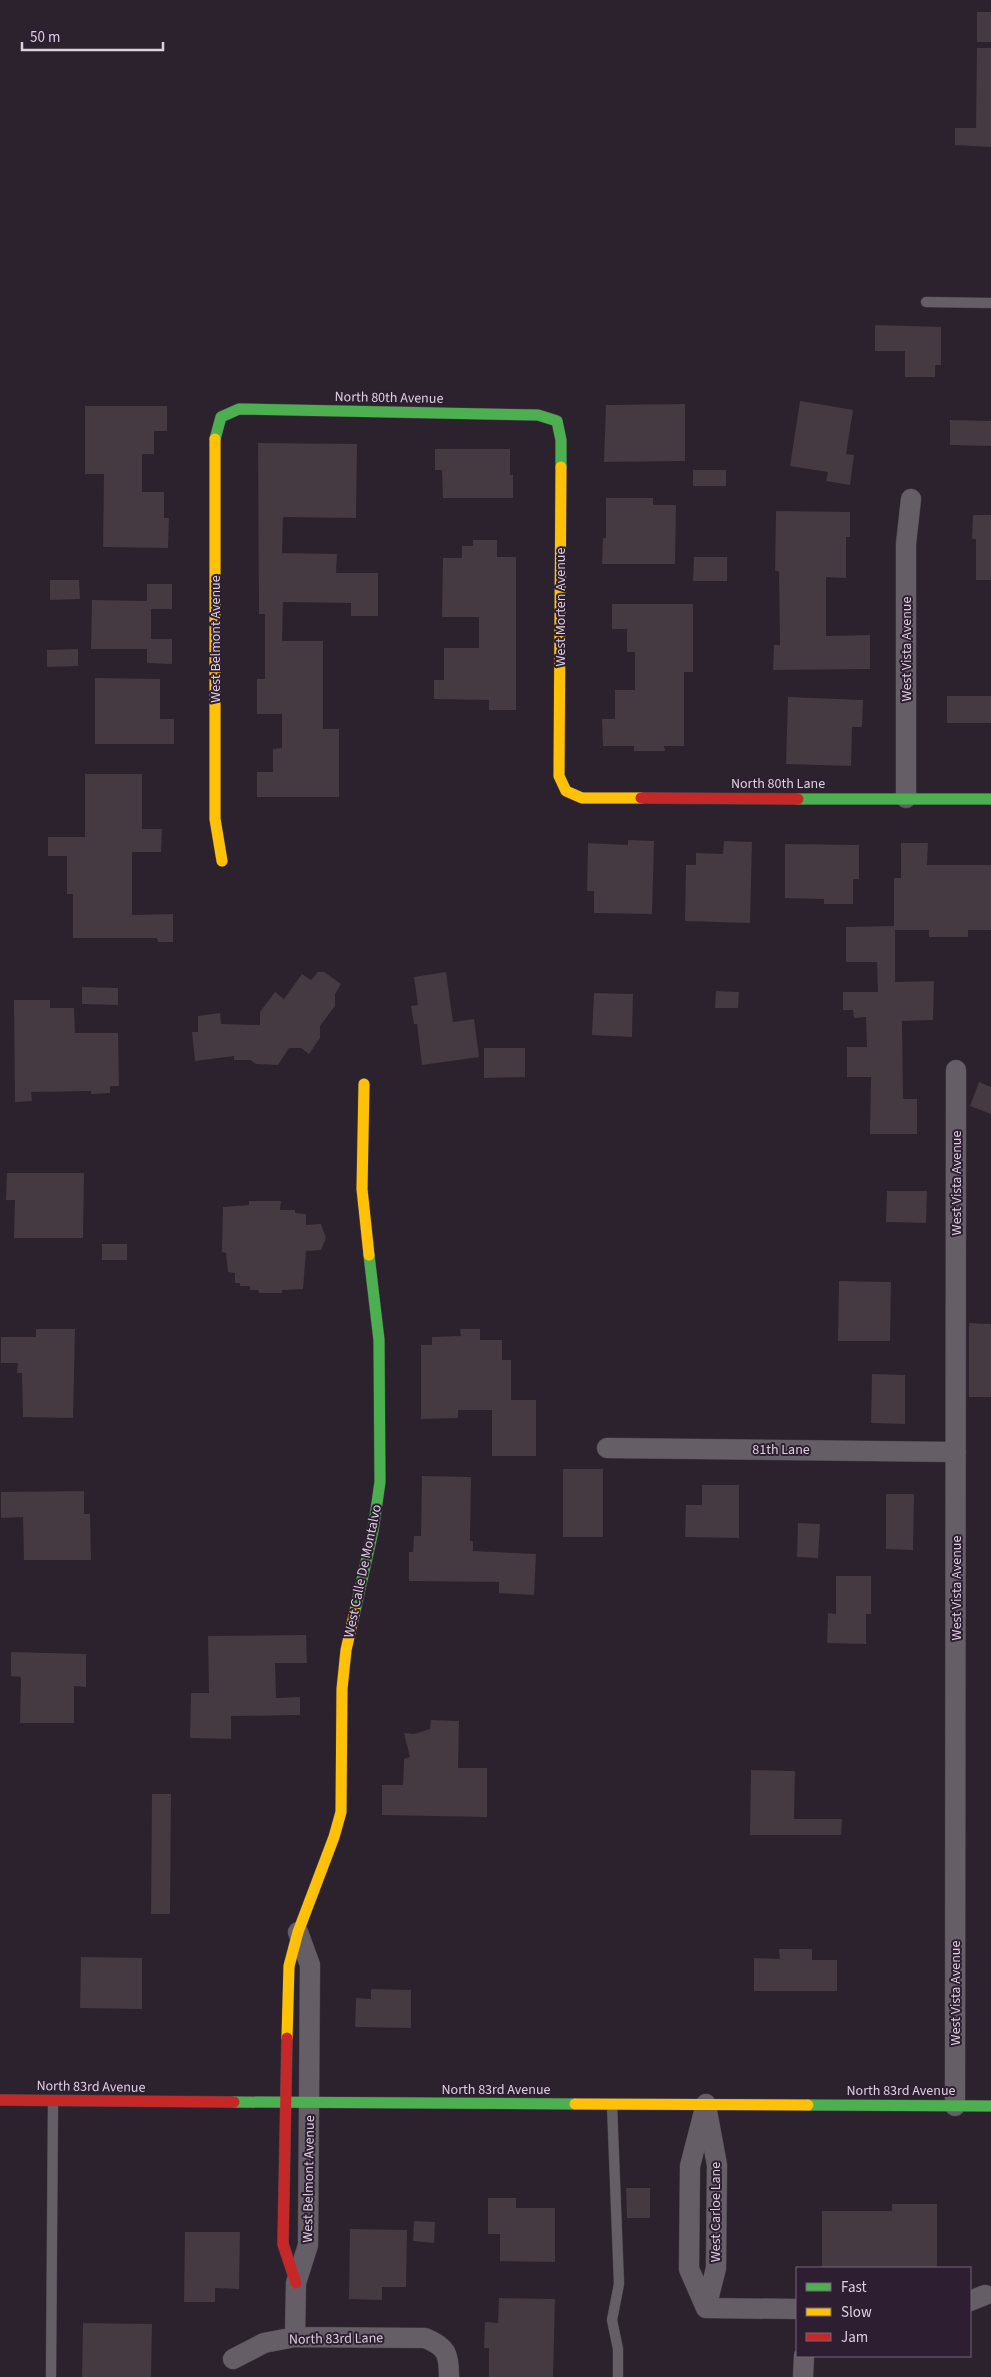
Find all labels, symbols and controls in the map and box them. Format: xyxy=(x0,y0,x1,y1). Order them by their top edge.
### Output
scale bar xyxy=(22,20,164,52)
text: 50 m xyxy=(30,27,60,48)
street label: North 80th Avenue xyxy=(334,387,444,409)
street label: West Morten Avenue xyxy=(551,548,571,666)
street label: West Belmont Avenue xyxy=(206,575,226,703)
street label: West Vista Avenue xyxy=(897,597,917,701)
street label: North 80th Lane xyxy=(731,774,825,794)
street label: West Vista Avenue xyxy=(947,1131,967,1235)
street label: 81th Lane xyxy=(752,1440,810,1460)
street label: West Calle De Montalvo xyxy=(339,1503,387,1640)
street label: West Vista Avenue xyxy=(947,1536,967,1640)
street label: West Vista Avenue xyxy=(946,1941,966,2045)
street label: North 83rd Avenue xyxy=(36,2076,146,2098)
street label: North 83rd Avenue xyxy=(441,2080,551,2100)
street label: North 83rd Avenue xyxy=(846,2081,956,2101)
street label: West Belmont Avenue xyxy=(298,2115,320,2243)
street label: West Carloe Lane xyxy=(706,2162,726,2262)
legend xyxy=(796,2267,971,2357)
text: Fast xyxy=(841,2277,867,2298)
text: Slow xyxy=(841,2302,872,2323)
text: Jam xyxy=(841,2327,868,2348)
street label: North 83rd Lane xyxy=(289,2328,383,2350)

